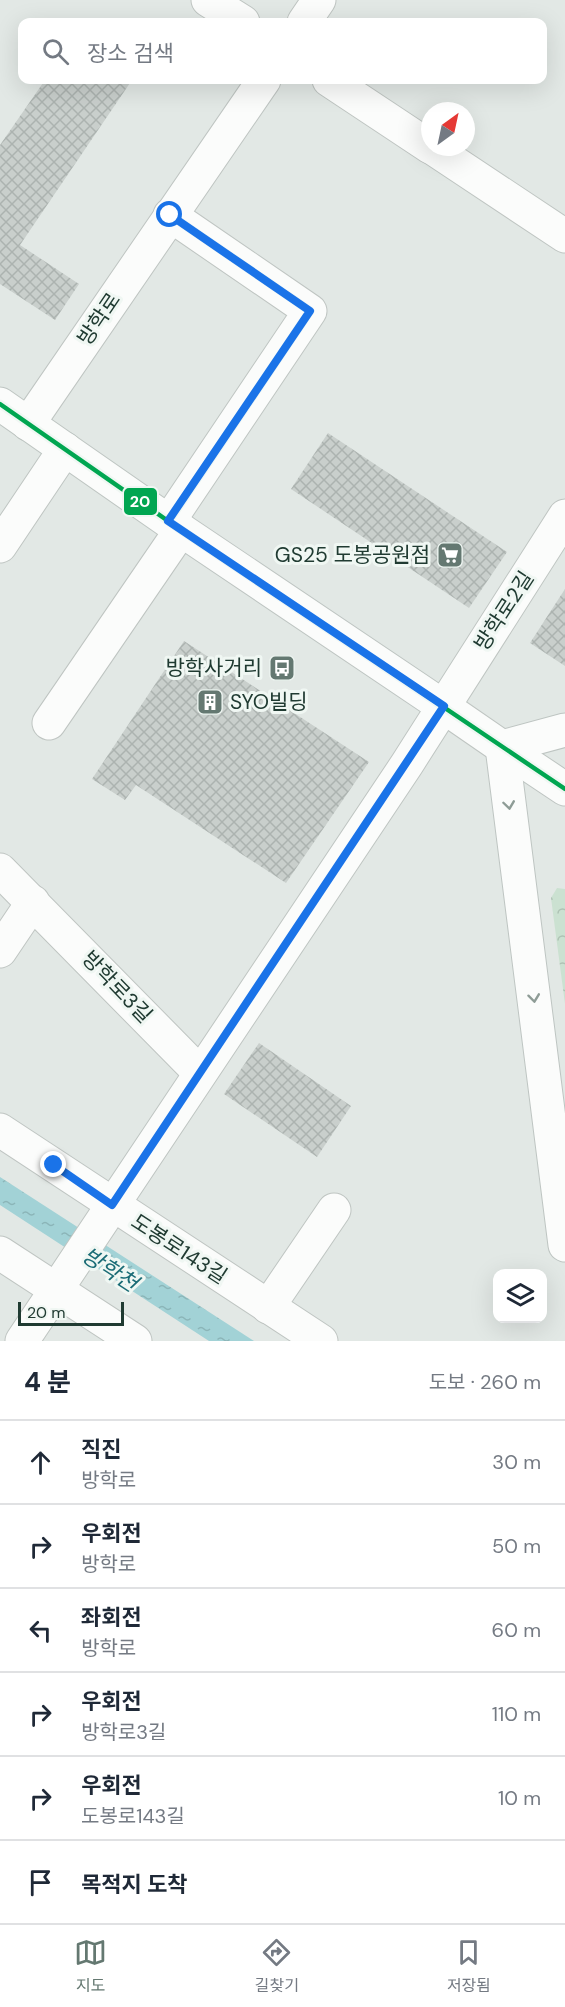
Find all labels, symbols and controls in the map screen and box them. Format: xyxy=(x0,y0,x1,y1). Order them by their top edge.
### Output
search box xyxy=(18,18,547,84)
icon: search xyxy=(39,35,72,68)
text: 장소 검색 xyxy=(87,39,174,68)
north arrow xyxy=(421,102,475,156)
route start xyxy=(156,201,182,227)
street label: 방학로 xyxy=(71,287,127,351)
line badge: 20 xyxy=(123,487,158,516)
text: 20 xyxy=(130,491,150,512)
supermarket icon: GS25 도봉공원점 xyxy=(435,540,465,570)
place label: GS25 도봉공원점 xyxy=(275,541,430,569)
street label: 방학로2길 xyxy=(468,566,540,656)
bus stop icon: 방학사거리 xyxy=(267,653,297,683)
place label: 방학사거리 xyxy=(165,654,262,682)
building icon: SYO빌딩 xyxy=(195,687,225,717)
place label: SYO빌딩 xyxy=(230,688,308,716)
one-way arrow xyxy=(503,800,515,810)
street label: 방학로3길 xyxy=(76,945,158,1029)
one-way arrow xyxy=(527,994,540,1003)
route end xyxy=(40,1151,66,1177)
street label: 도봉로143길 xyxy=(126,1208,232,1290)
water label: 방학천 xyxy=(76,1241,145,1300)
map controls xyxy=(493,1269,547,1323)
button: layers xyxy=(493,1269,547,1323)
scale bar xyxy=(18,1299,124,1326)
text: 20 m xyxy=(27,1302,66,1323)
text: 4 분 xyxy=(24,1365,71,1399)
text: 도보 · 260 m xyxy=(429,1369,541,1395)
text: 직진 xyxy=(81,1435,121,1464)
icon: ahead xyxy=(24,1446,57,1479)
text: 30 m xyxy=(492,1449,541,1475)
text: 방학로 xyxy=(81,1467,136,1493)
text: 우회전 xyxy=(81,1519,142,1548)
icon: right xyxy=(24,1530,57,1563)
text: 50 m xyxy=(492,1533,541,1559)
text: 방학로 xyxy=(81,1551,136,1577)
text: 좌회전 xyxy=(81,1603,142,1632)
icon: left xyxy=(24,1614,57,1647)
text: 60 m xyxy=(492,1617,541,1643)
text: 방학로 xyxy=(81,1635,136,1661)
text: 우회전 xyxy=(81,1687,142,1716)
icon: right xyxy=(24,1698,57,1731)
text: 110 m xyxy=(492,1701,541,1727)
text: 방학로3길 xyxy=(81,1719,166,1745)
text: 우회전 xyxy=(81,1771,142,1800)
icon: right xyxy=(24,1782,57,1815)
text: 10 m xyxy=(498,1785,541,1811)
text: 도봉로143길 xyxy=(81,1803,185,1829)
icon: arrive xyxy=(24,1866,57,1899)
text: 목적지 도착 xyxy=(81,1870,187,1899)
tab: 지도 xyxy=(74,1936,107,1996)
tab: 길찾기 xyxy=(255,1936,299,1996)
tab: 저장됨 xyxy=(447,1936,491,1996)

